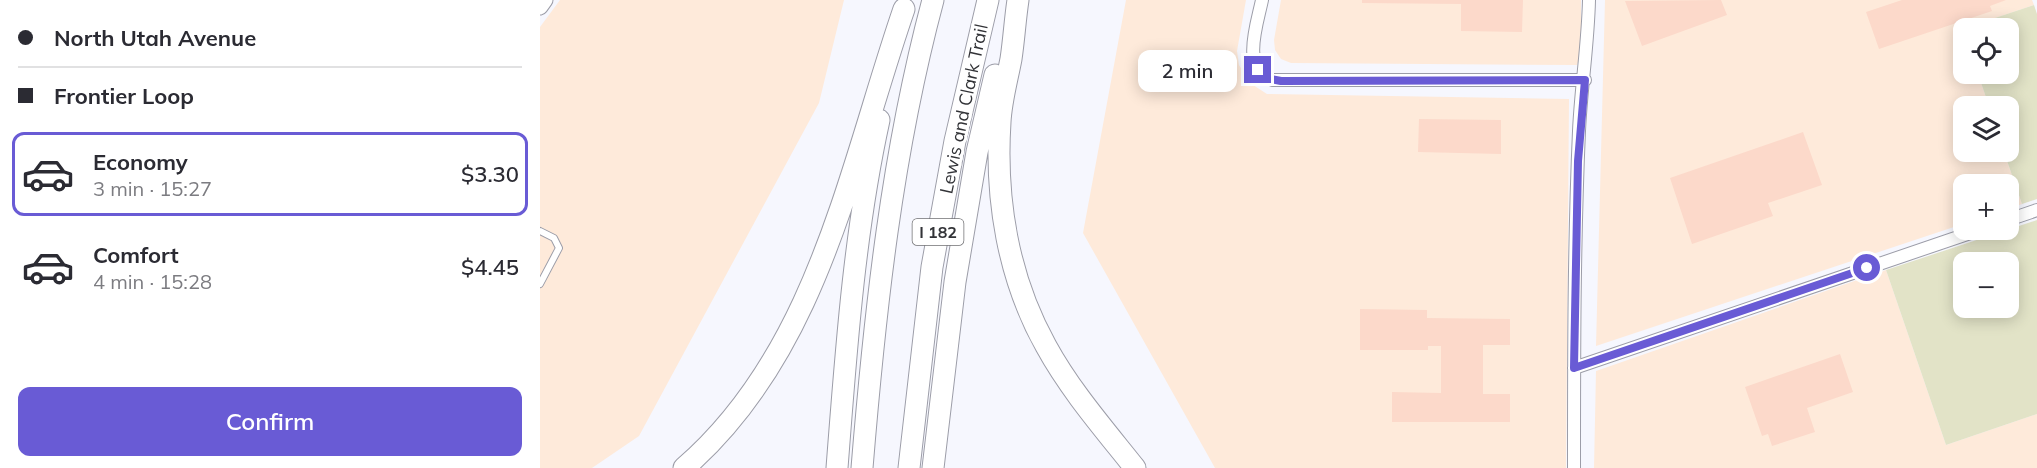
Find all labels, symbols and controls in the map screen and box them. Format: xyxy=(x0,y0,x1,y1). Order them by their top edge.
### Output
map controls xyxy=(1953,18,2019,318)
button: locate xyxy=(1953,18,2019,84)
street label: Lewis and Clark Trail xyxy=(934,22,993,196)
text: North Utah Avenue xyxy=(54,24,256,52)
callout: 2 min xyxy=(1138,49,1237,91)
route end xyxy=(1244,56,1271,83)
text: 2 min xyxy=(1162,58,1213,83)
text: Frontier Loop xyxy=(54,82,194,110)
button: layers xyxy=(1953,96,2019,162)
icon: car xyxy=(21,147,75,201)
text: Economy xyxy=(93,148,188,176)
text: $3.30 xyxy=(461,160,519,188)
button: + xyxy=(1953,174,2019,240)
text: 3 min · 15:27 xyxy=(93,176,212,201)
road number: I 182 xyxy=(912,219,964,245)
icon: car xyxy=(21,240,75,294)
text: Comfort xyxy=(93,241,179,269)
button: − xyxy=(1953,252,2019,318)
text: $4.45 xyxy=(461,253,519,281)
route start xyxy=(1853,254,1880,281)
text: 4 min · 15:28 xyxy=(93,269,212,294)
button: Confirm xyxy=(18,387,522,456)

